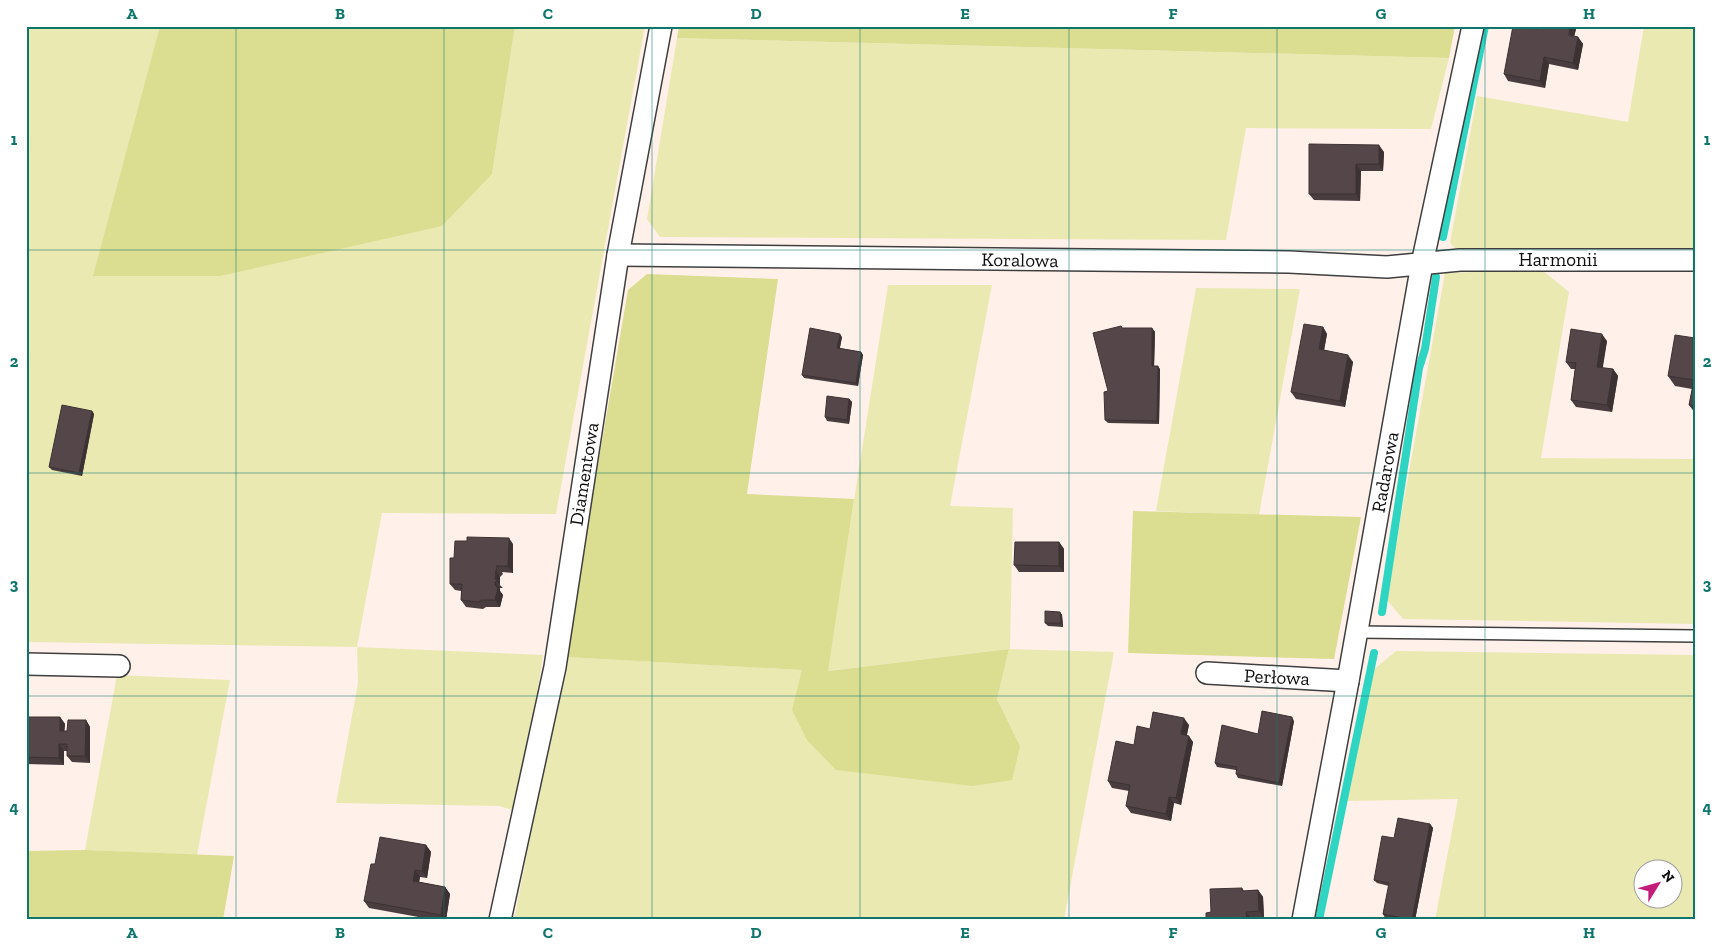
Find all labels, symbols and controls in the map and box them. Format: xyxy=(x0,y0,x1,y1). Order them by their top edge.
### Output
text: A xyxy=(127,4,138,23)
text: B xyxy=(335,4,345,23)
text: C xyxy=(543,4,553,23)
text: D xyxy=(750,4,762,23)
text: E xyxy=(960,4,970,23)
text: F xyxy=(1168,4,1178,23)
text: G xyxy=(1376,4,1387,23)
text: H xyxy=(1583,4,1595,23)
text: 1 xyxy=(11,130,18,149)
text: 1 xyxy=(1704,130,1711,149)
street label: Koralowa xyxy=(981,248,1059,272)
street label: Harmonii xyxy=(1519,248,1597,271)
text: 2 xyxy=(10,352,19,371)
text: 2 xyxy=(1703,352,1712,371)
street label: Diamentowa xyxy=(564,421,604,527)
street label: Radarowa xyxy=(1367,430,1403,514)
text: 3 xyxy=(10,575,19,594)
text: 3 xyxy=(1703,575,1712,594)
street label: Perłowa xyxy=(1244,664,1310,690)
text: 4 xyxy=(9,798,19,817)
text: 4 xyxy=(1702,798,1712,817)
north arrow xyxy=(1634,858,1684,908)
text: N xyxy=(1658,867,1678,886)
text: A xyxy=(127,923,138,942)
text: B xyxy=(335,923,345,942)
text: C xyxy=(543,923,553,942)
text: D xyxy=(750,923,762,942)
text: E xyxy=(960,923,970,942)
text: F xyxy=(1168,923,1178,942)
text: G xyxy=(1376,923,1387,942)
text: H xyxy=(1583,923,1595,942)

